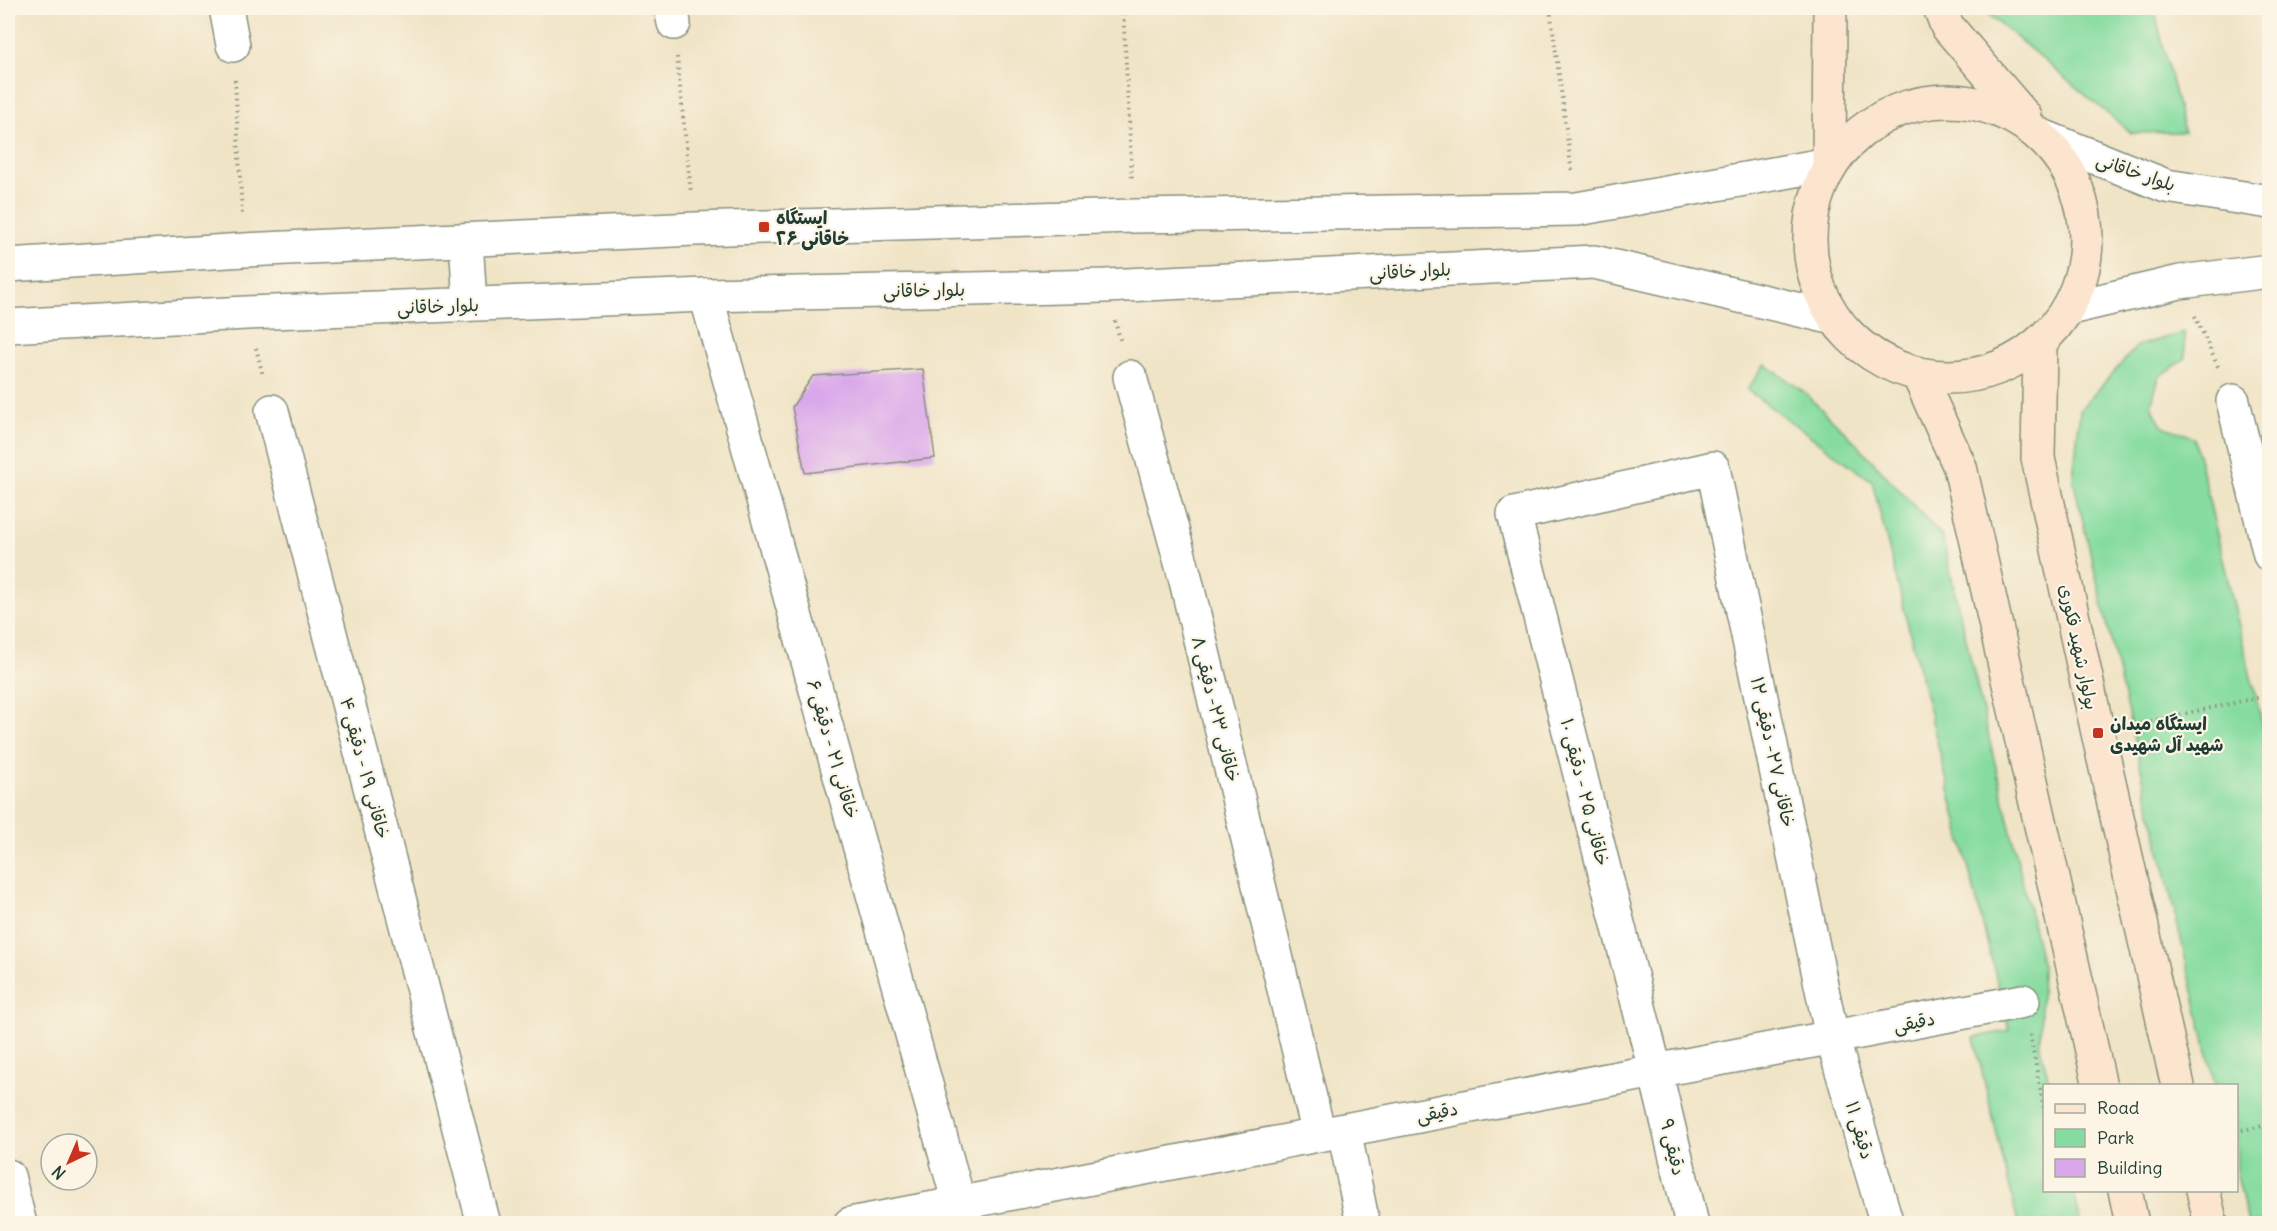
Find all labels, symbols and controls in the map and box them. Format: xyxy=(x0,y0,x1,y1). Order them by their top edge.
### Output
street label: بلوار خاقانی xyxy=(2093,148,2179,196)
place label: ایستگاه خاقانی ٢۶ xyxy=(776,206,849,251)
marker: ایستگاه خاقانی ٢۶ xyxy=(757,220,771,234)
street label: بلوار خاقانی xyxy=(1368,257,1452,285)
street label: بلوار خاقانی xyxy=(883,278,965,302)
street label: بلوار خاقانی xyxy=(397,293,479,319)
street label: بولوار شهید فکوری xyxy=(2053,582,2104,712)
street label: خاقانی ۲۳- دقیقی ۸ xyxy=(1187,634,1245,784)
street label: خاقانی ۲۷- دقیقی ۱۲ xyxy=(1746,675,1800,829)
street label: خاقانی ۲۱ - دقیقی ۶ xyxy=(802,677,864,821)
street label: خاقانی ۱۹ - دقیقی ۴ xyxy=(335,695,395,841)
place label: ایستگاه میدان شهید آل شهیدی xyxy=(2110,712,2223,756)
street label: خاقانی ۲۵ - دقیقی ۱۰ xyxy=(1556,716,1614,868)
marker: ایستگاه میدان شهید آل شهیدی xyxy=(2091,726,2105,740)
street label: دقیقی xyxy=(1891,1007,1937,1037)
legend xyxy=(2043,1084,2238,1192)
text: Road xyxy=(2097,1096,2140,1119)
street label: دقیقی xyxy=(1414,1097,1460,1127)
street label: دقیقی ۱۱ xyxy=(1841,1098,1879,1162)
street label: دقیقی ۹ xyxy=(1655,1116,1691,1178)
text: Park xyxy=(2097,1126,2134,1149)
north arrow xyxy=(39,1132,99,1192)
text: Building xyxy=(2097,1156,2162,1179)
text: N xyxy=(48,1162,70,1184)

